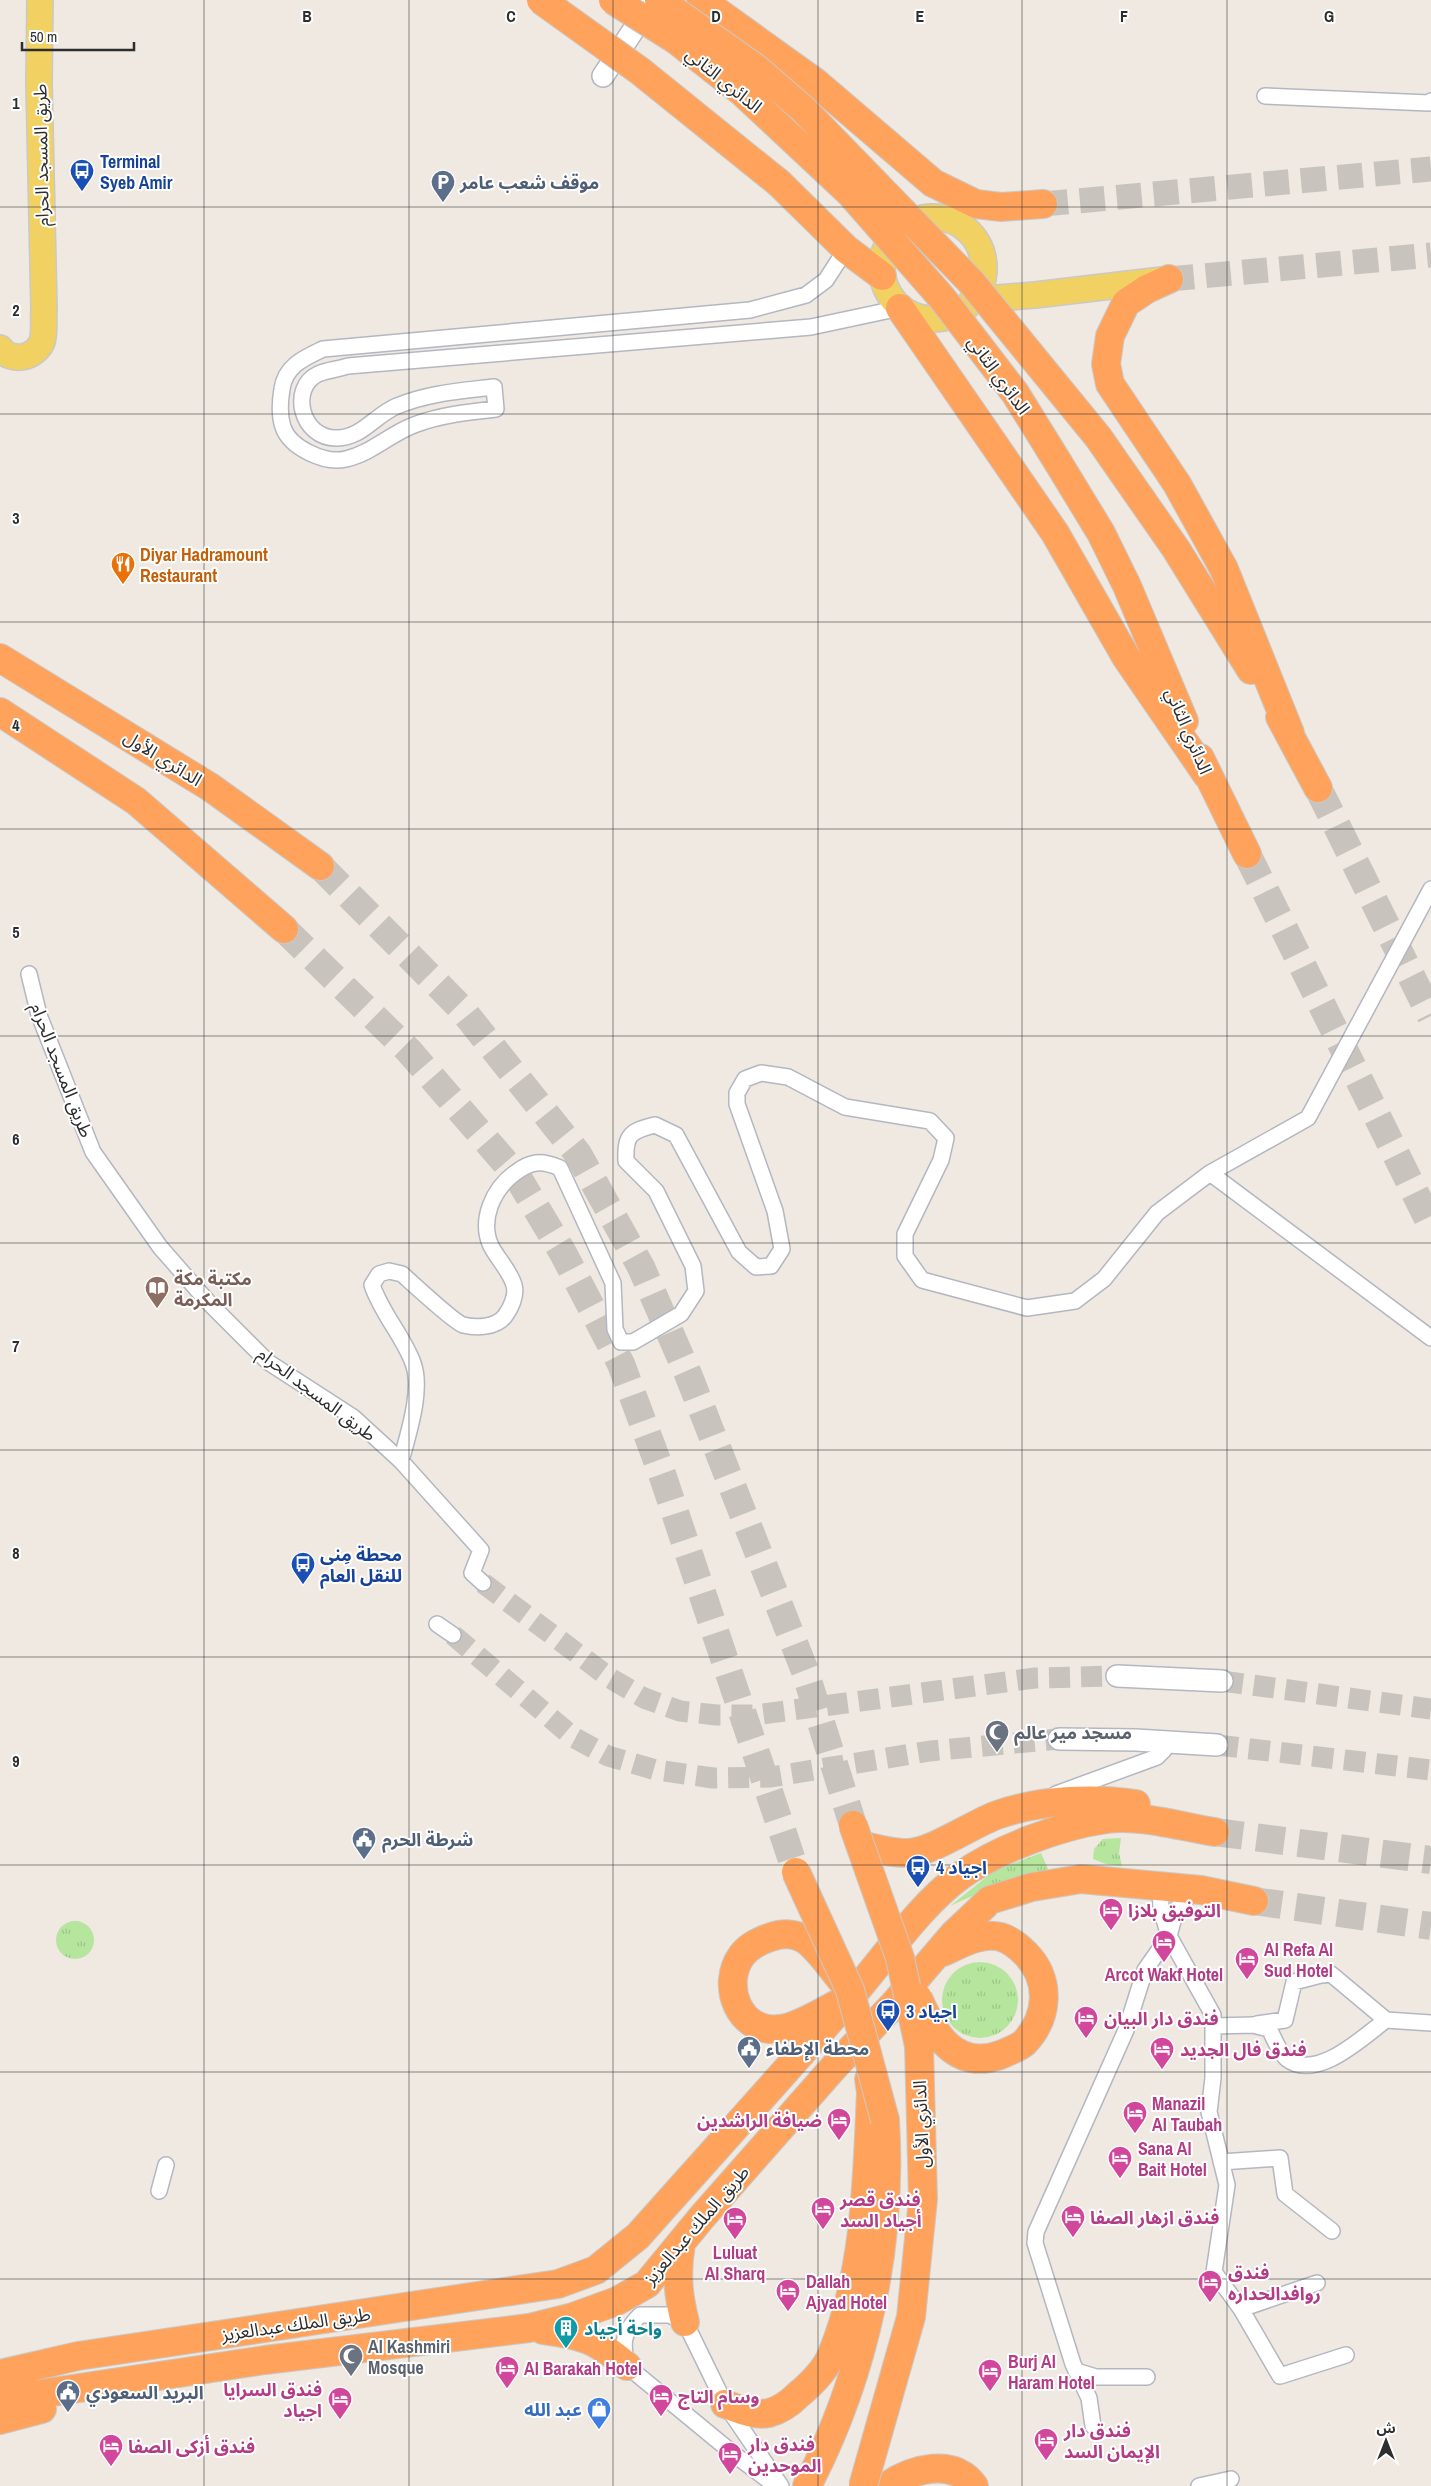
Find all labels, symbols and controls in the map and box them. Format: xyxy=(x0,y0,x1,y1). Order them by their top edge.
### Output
text: B xyxy=(302,5,312,27)
text: C xyxy=(506,5,516,27)
text: D xyxy=(711,5,721,27)
text: E xyxy=(916,5,925,27)
text: F xyxy=(1120,5,1128,27)
text: G xyxy=(1324,5,1334,27)
scale bar xyxy=(22,20,135,52)
text: 50 m xyxy=(30,26,57,47)
street label: الدائري الثاني xyxy=(680,41,767,119)
street label: طريق المسجد الحرام xyxy=(27,83,57,227)
text: 1 xyxy=(12,92,20,114)
place label: Terminal Syeb Amir xyxy=(100,149,173,195)
bus stop icon: Terminal Syeb Amir xyxy=(69,158,95,192)
parking icon: موقف شعب عامر xyxy=(430,169,456,203)
place label: موقف شعب عامر xyxy=(459,170,599,195)
text: 2 xyxy=(12,299,20,321)
street label: الدائري الثاني xyxy=(961,331,1036,420)
text: 3 xyxy=(12,507,20,529)
place label: Diyar Hadramount Restaurant xyxy=(140,542,268,588)
restaurant icon: Diyar Hadramount Restaurant xyxy=(110,551,136,585)
street label: الدائري الثاني xyxy=(1159,684,1218,778)
text: 4 xyxy=(12,714,20,736)
street label: الدائري الأول xyxy=(118,724,207,793)
text: 5 xyxy=(12,921,20,943)
street label: طريق المسجد الحرام xyxy=(23,999,99,1142)
text: 6 xyxy=(12,1128,20,1150)
place label: مكتبة مكة المكرمة xyxy=(174,1266,252,1312)
library icon: مكتبة مكة المكرمة xyxy=(144,1275,170,1309)
text: 7 xyxy=(12,1335,20,1357)
street label: طريق المسجد الحرام xyxy=(251,1341,382,1449)
text: 8 xyxy=(12,1542,20,1564)
place label: محطة مِنى للنقل العام xyxy=(320,1542,402,1589)
bus stop icon: محطة مِنى للنقل العام xyxy=(290,1551,316,1585)
mosque icon: مسجد مير عالم xyxy=(984,1719,1010,1753)
place label: مسجد مير عالم xyxy=(1014,1720,1132,1746)
text: 9 xyxy=(12,1750,20,1772)
public building icon: شرطة الحرم xyxy=(351,1826,377,1860)
place label: شرطة الحرم xyxy=(382,1827,473,1853)
bus stop icon: اجياد 4 xyxy=(905,1854,931,1888)
place label: اجياد 4 xyxy=(936,1855,987,1880)
hotel icon: التوفيق بلازا xyxy=(1098,1897,1124,1931)
place label: التوفيق بلازا xyxy=(1128,1898,1221,1923)
hotel icon: Arcot Wakf Hotel xyxy=(1151,1929,1177,1963)
place label: Al Refa Al Sud Hotel xyxy=(1264,1937,1333,1983)
hotel icon: Al Refa Al Sud Hotel xyxy=(1234,1946,1260,1980)
place label: Arcot Wakf Hotel xyxy=(1105,1962,1223,1987)
bus stop icon: اجياد 3 xyxy=(875,1998,901,2032)
place label: اجياد 3 xyxy=(906,1999,957,2024)
hotel icon: فندق دار البيان xyxy=(1073,2005,1099,2039)
place label: فندق دار البيان xyxy=(1104,2006,1219,2031)
public building icon: محطة الإطفاء xyxy=(736,2035,762,2069)
place label: محطة الإطفاء xyxy=(766,2036,869,2061)
hotel icon: فندق فال الجديد xyxy=(1149,2036,1175,2070)
place label: فندق فال الجديد xyxy=(1180,2037,1307,2062)
street label: الدائري الأول xyxy=(907,2080,936,2168)
place label: Manazil Al Taubah xyxy=(1152,2091,1222,2137)
hotel icon: Manazil Al Taubah xyxy=(1122,2100,1148,2134)
hotel icon: ضيافة الراشدين xyxy=(826,2107,852,2141)
place label: ضيافة الراشدين xyxy=(697,2108,822,2133)
place label: Sana Al Bait Hotel xyxy=(1138,2136,1207,2182)
hotel icon: Sana Al Bait Hotel xyxy=(1107,2145,1133,2179)
street label: طريق الملك عبدالعزيز xyxy=(637,2160,755,2291)
place label: فندق قصر أجياد السد xyxy=(839,2187,922,2233)
hotel icon: فندق قصر أجياد السد xyxy=(810,2196,836,2230)
hotel icon: فندق ازهار الصفا xyxy=(1060,2204,1086,2238)
place label: فندق ازهار الصفا xyxy=(1090,2205,1219,2230)
hotel icon: Luluat Al Sharq xyxy=(722,2206,748,2240)
place label: Luluat Al Sharq xyxy=(705,2240,765,2286)
place label: فندق روافدالحدارہ xyxy=(1228,2260,1321,2306)
place label: Dallah Ajyad Hotel xyxy=(806,2269,887,2315)
hotel icon: فندق روافدالحدارہ xyxy=(1197,2269,1223,2303)
hotel icon: Dallah Ajyad Hotel xyxy=(775,2278,801,2312)
street label: طريق الملك عبدالعزيز xyxy=(219,2301,372,2347)
building icon: واحة أجياد xyxy=(553,2315,579,2349)
place label: واحة أجياد xyxy=(584,2316,662,2341)
place label: Al Kashmiri Mosque xyxy=(368,2334,450,2380)
mosque icon: Al Kashmiri Mosque xyxy=(338,2343,364,2377)
place label: Burj Al Haram Hotel xyxy=(1008,2349,1095,2395)
hotel icon: Al Barakah Hotel xyxy=(494,2355,520,2389)
place label: Al Barakah Hotel xyxy=(524,2356,642,2381)
hotel icon: Burj Al Haram Hotel xyxy=(977,2358,1003,2392)
place label: فندق السرايا اجياد xyxy=(223,2377,322,2423)
public building icon: البريد السعودي xyxy=(55,2379,81,2413)
place label: البريد السعودي xyxy=(86,2380,204,2407)
hotel icon: وسام التاج xyxy=(648,2383,674,2417)
place label: وسام التاج xyxy=(678,2384,760,2410)
hotel icon: فندق السرايا اجياد xyxy=(327,2386,353,2420)
shop icon: عبد الله xyxy=(586,2396,612,2430)
place label: عبد الله xyxy=(524,2397,582,2422)
north arrow xyxy=(1361,2416,1411,2466)
place label: فندق دار الإيمان السد xyxy=(1063,2418,1160,2464)
text: ش xyxy=(1376,2419,1396,2437)
hotel icon: فندق دار الإيمان السد xyxy=(1033,2427,1059,2461)
place label: فندق دار الموحدین xyxy=(747,2432,821,2478)
hotel icon: فندق أزكى الصفا xyxy=(98,2433,124,2467)
place label: فندق أزكى الصفا xyxy=(128,2434,255,2459)
hotel icon: فندق دار الموحدین xyxy=(717,2441,743,2475)

